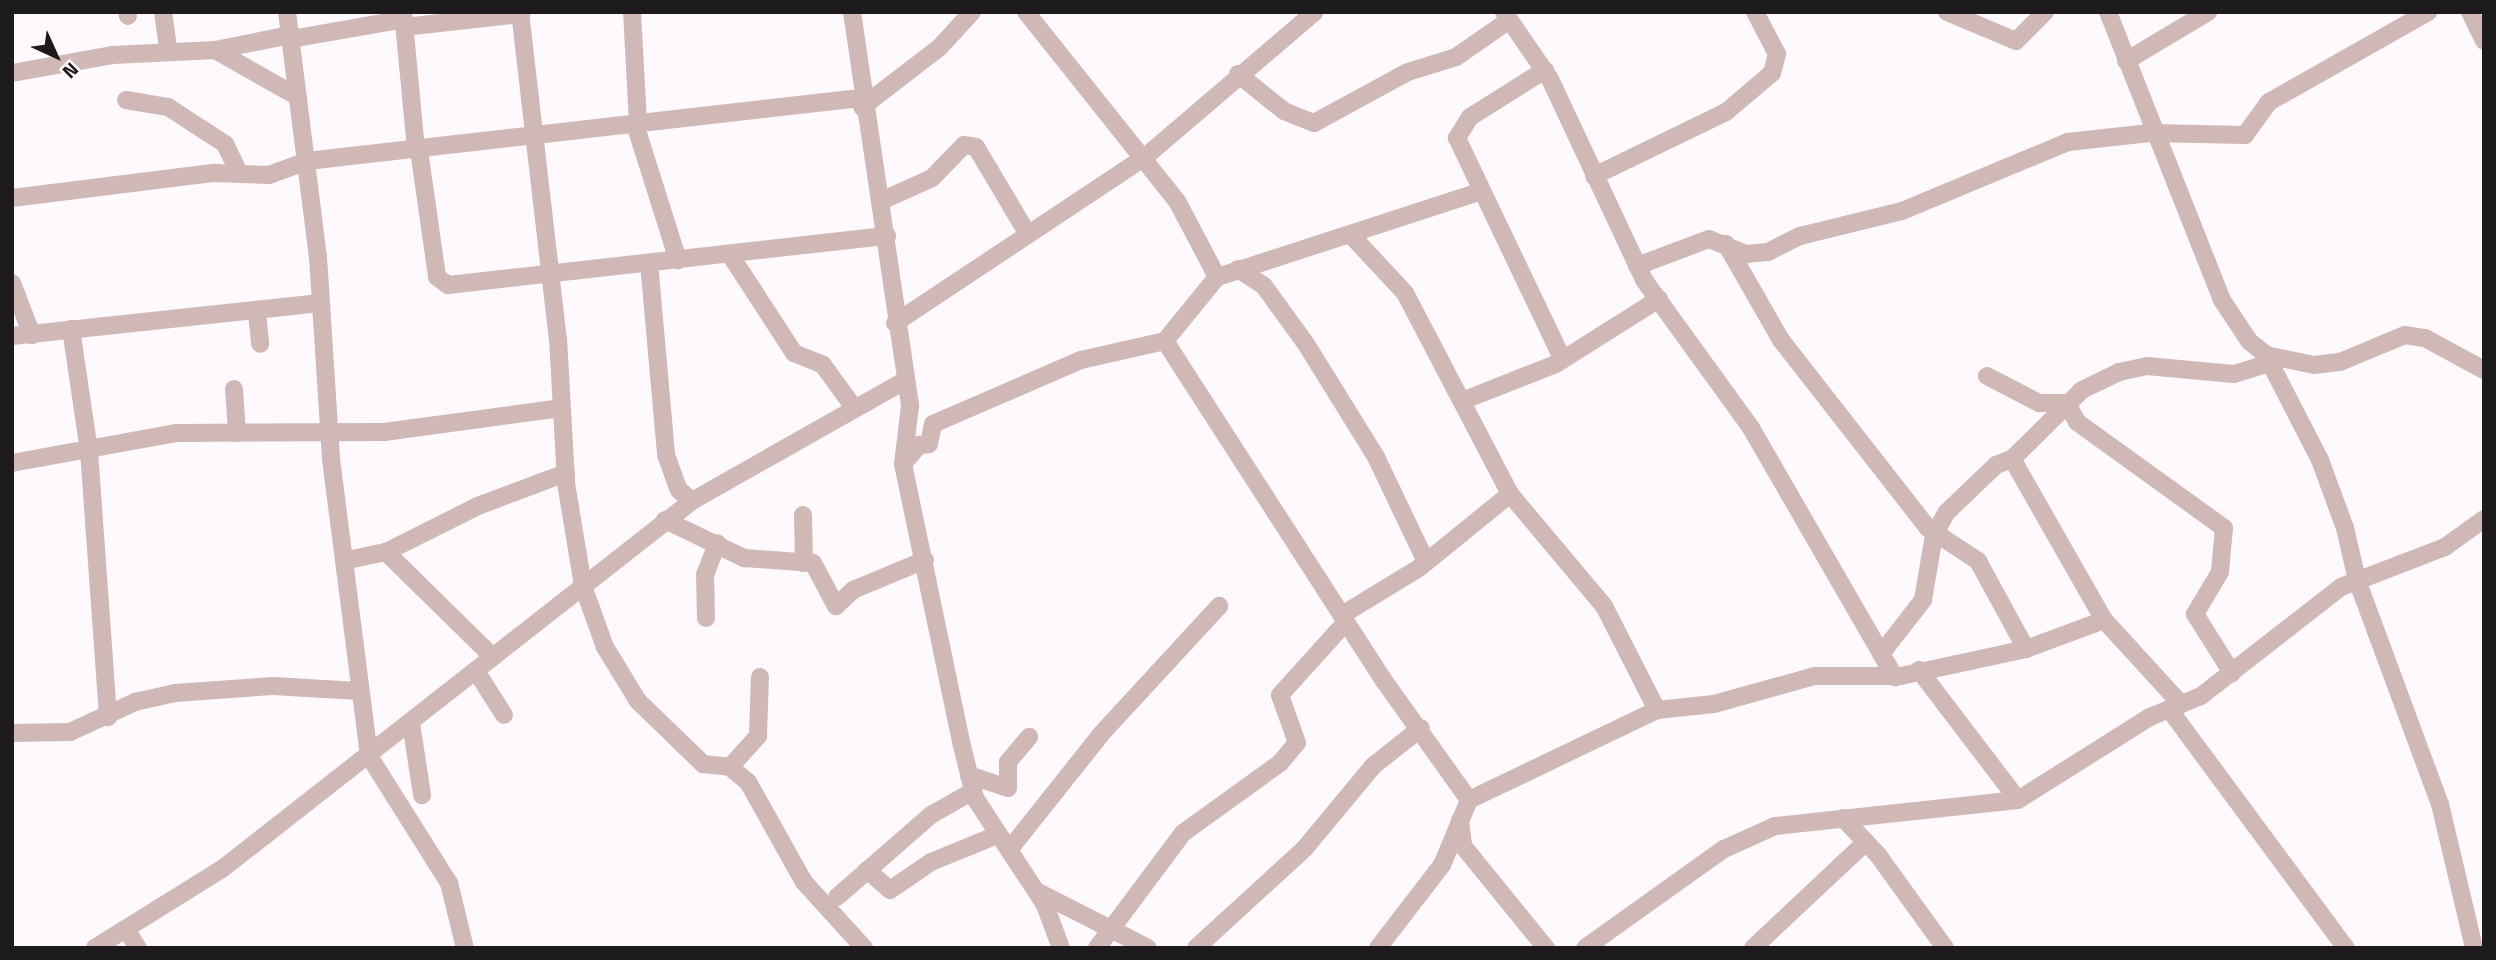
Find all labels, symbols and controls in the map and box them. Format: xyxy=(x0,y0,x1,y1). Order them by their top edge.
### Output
north arrow xyxy=(21,21,91,91)
text: N xyxy=(56,56,86,86)

